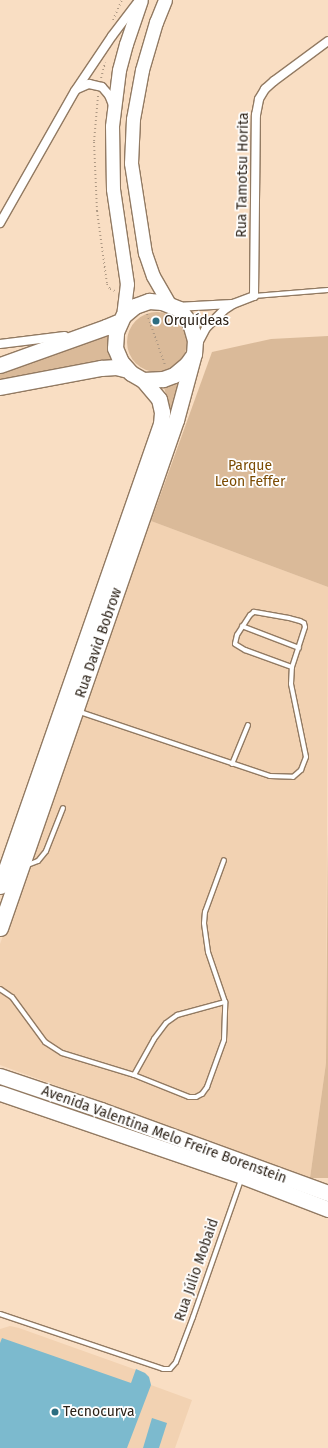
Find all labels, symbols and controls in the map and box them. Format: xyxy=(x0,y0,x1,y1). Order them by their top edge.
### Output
street label: Rua Tamotsu Horita xyxy=(234,112,252,238)
place label: Orquídeas xyxy=(164,313,229,329)
marker: Orquídeas xyxy=(151,316,161,326)
park label: Parque Leon Feffer xyxy=(215,458,285,490)
street label: Rua David Bobrow xyxy=(72,586,126,700)
street label: Avenida Valentina Melo Freire Borenstein xyxy=(39,1083,289,1187)
street label: Rua Júlio Mobaid xyxy=(172,1216,222,1324)
place label: Tecnocurva xyxy=(63,1404,135,1420)
marker: Tecnocurva xyxy=(50,1407,60,1417)

